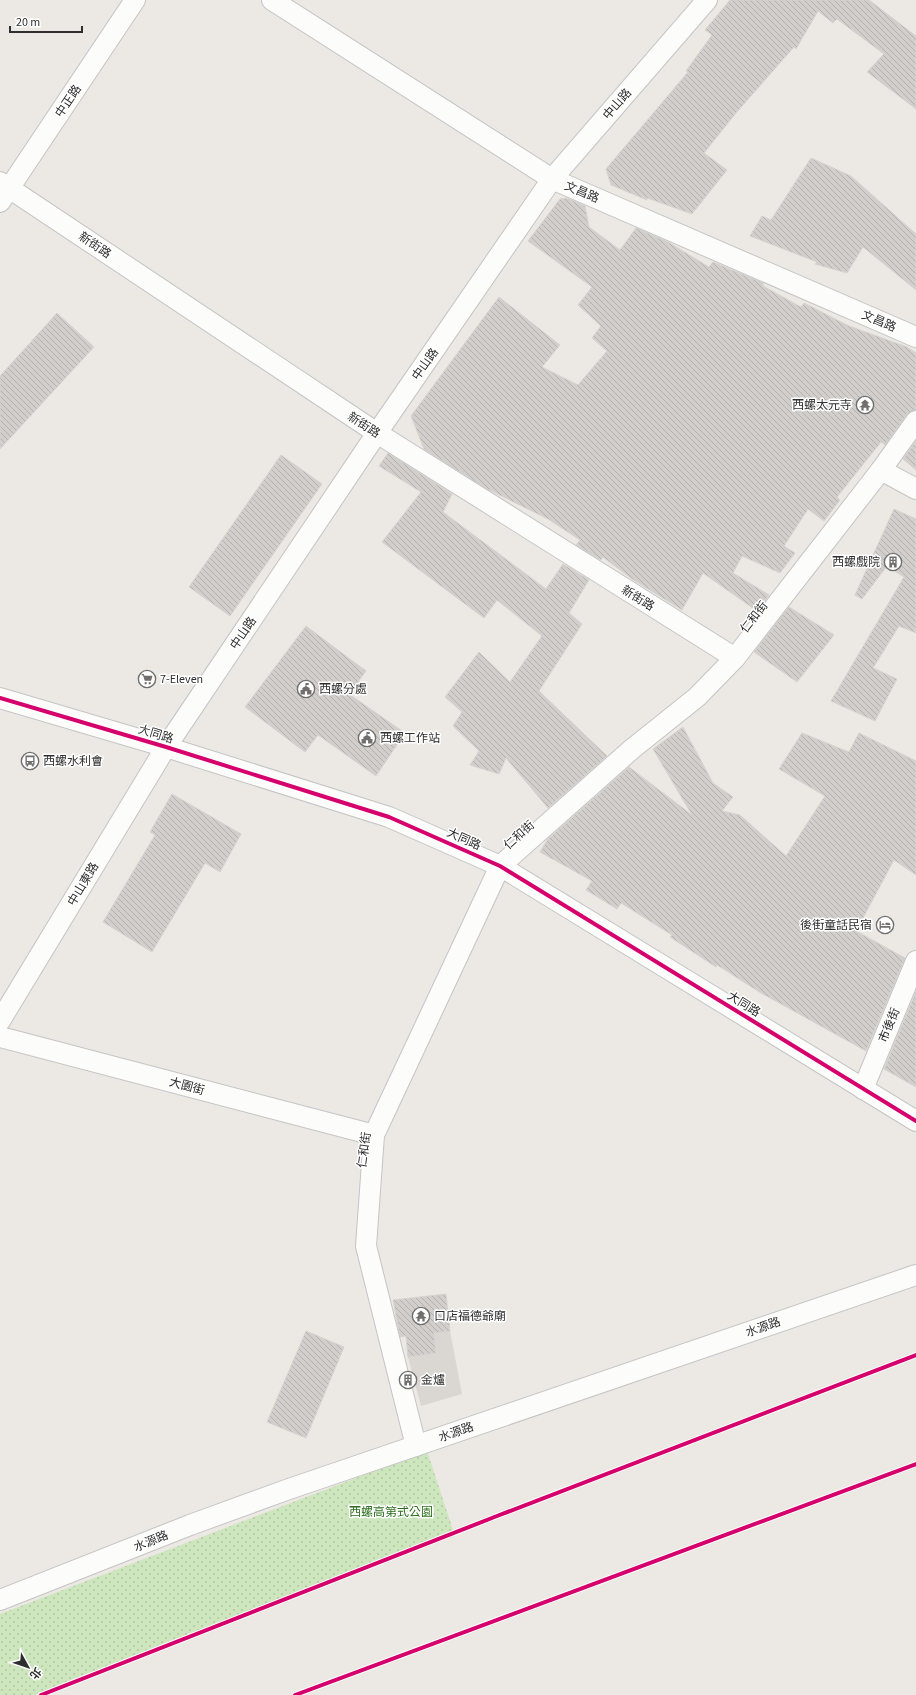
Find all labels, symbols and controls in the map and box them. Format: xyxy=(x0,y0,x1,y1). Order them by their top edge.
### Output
scale bar xyxy=(10,8,82,34)
text: 20 m xyxy=(16,14,40,31)
street label: 中正路 xyxy=(51,82,86,121)
street label: 中山路 xyxy=(599,85,636,123)
street label: 文昌路 xyxy=(562,178,602,207)
street label: 新街路 xyxy=(75,228,114,263)
street label: 文昌路 xyxy=(859,307,899,336)
street label: 中山路 xyxy=(408,345,443,384)
temple icon: 西螺太元寺 xyxy=(855,395,875,415)
place label: 西螺太元寺 xyxy=(792,397,852,414)
street label: 新街路 xyxy=(344,408,383,442)
building icon: 西螺戲院 xyxy=(883,552,903,572)
place label: 西螺戲院 xyxy=(832,554,880,571)
street label: 新街路 xyxy=(618,582,658,615)
street label: 仁和街 xyxy=(737,598,772,637)
street label: 中山路 xyxy=(226,614,261,653)
supermarket icon: 7-Eleven xyxy=(137,669,157,689)
place label: 7-Eleven xyxy=(160,671,203,688)
public building icon: 西螺分處 xyxy=(296,679,316,699)
place label: 西螺分處 xyxy=(319,681,367,698)
street label: 大同路 xyxy=(136,721,176,748)
public building icon: 西螺工作站 xyxy=(357,728,377,748)
place label: 西螺工作站 xyxy=(380,730,440,747)
bus stop icon: 西螺水利會 xyxy=(20,751,40,771)
place label: 西螺水利會 xyxy=(43,753,103,770)
street label: 仁和街 xyxy=(500,817,538,854)
street label: 大同路 xyxy=(444,824,484,855)
street label: 中山東路 xyxy=(64,859,103,909)
hotel icon: 後街童話民宿 xyxy=(875,915,895,935)
place label: 後街童話民宿 xyxy=(800,917,872,934)
street label: 大同路 xyxy=(724,988,764,1021)
street label: 市後街 xyxy=(875,1005,904,1045)
street label: 大園街 xyxy=(167,1074,206,1099)
street label: 仁和街 xyxy=(354,1131,375,1169)
temple icon: 口店福德爺廟 xyxy=(411,1306,431,1326)
place label: 口店福德爺廟 xyxy=(434,1308,506,1325)
street label: 水源路 xyxy=(743,1314,783,1341)
building icon: 金爐 xyxy=(398,1370,418,1390)
place label: 金爐 xyxy=(421,1372,445,1389)
street label: 水源路 xyxy=(436,1419,476,1446)
park label: 西螺高第式公園 xyxy=(349,1504,433,1521)
street label: 水源路 xyxy=(131,1527,171,1556)
north arrow xyxy=(8,1647,48,1687)
text: 北 xyxy=(26,1664,45,1682)

